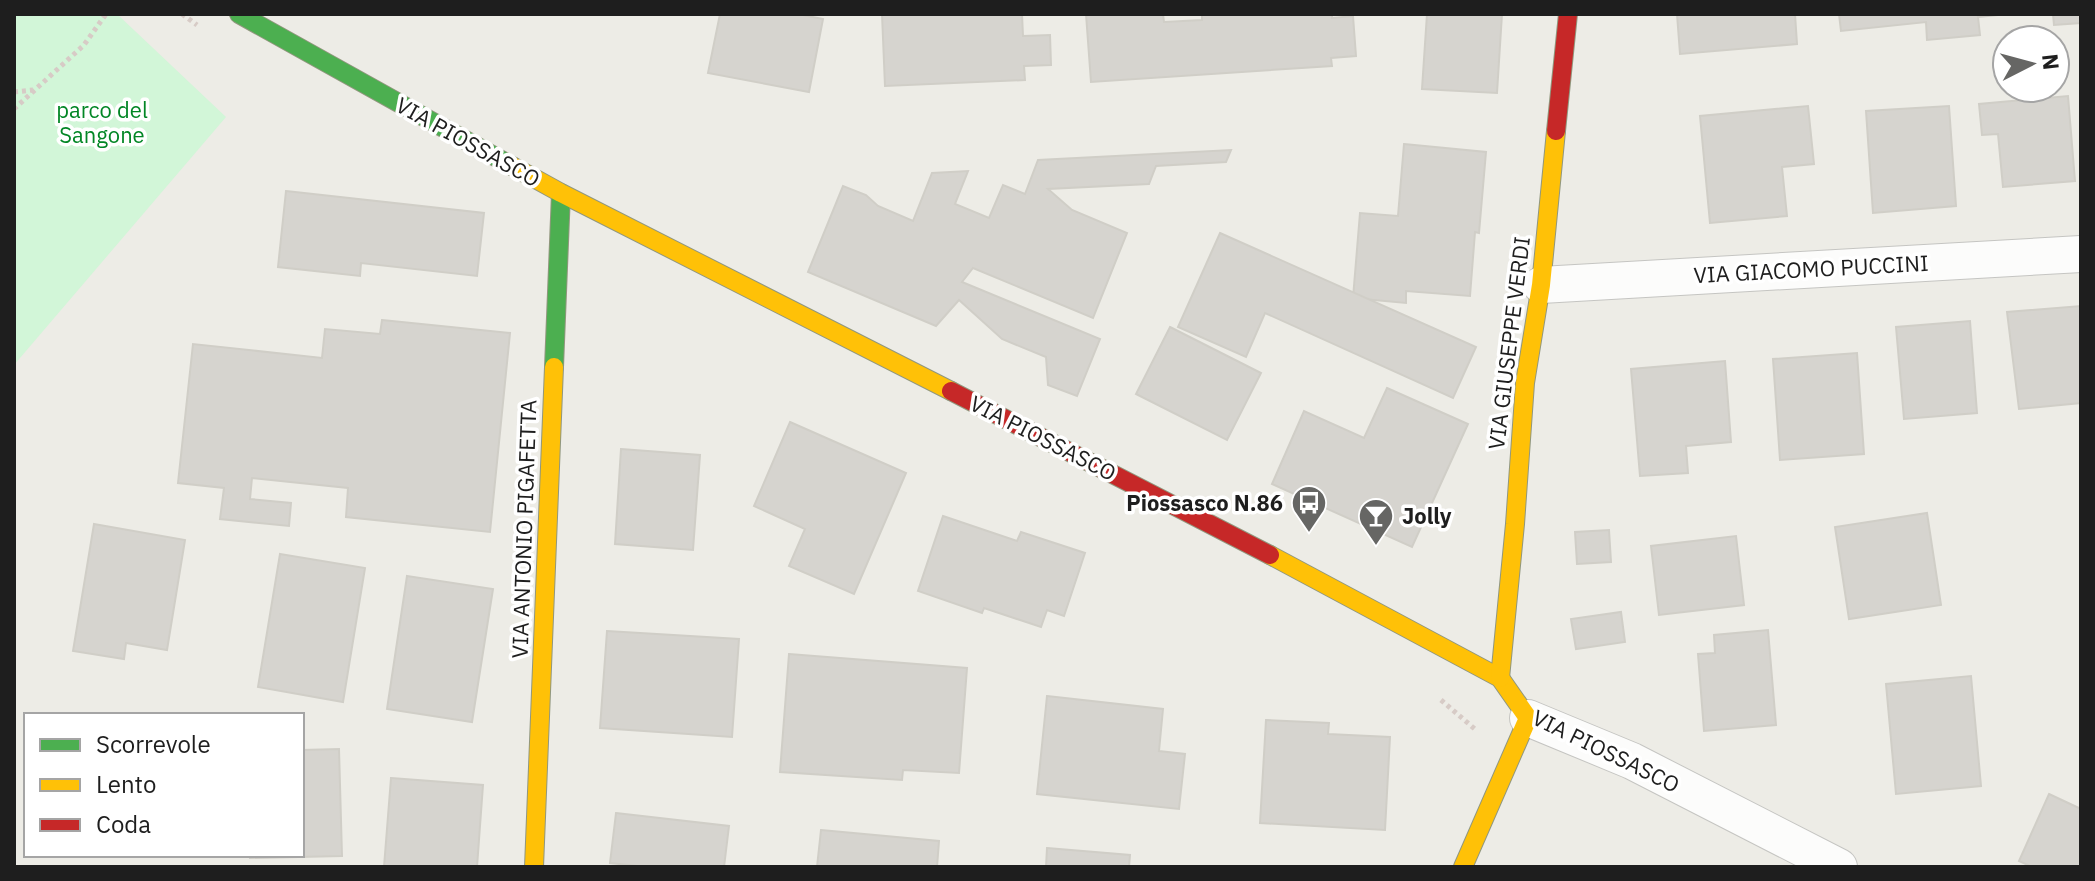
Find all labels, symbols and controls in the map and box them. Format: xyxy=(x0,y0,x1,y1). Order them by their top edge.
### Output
north arrow xyxy=(1991,24,2071,104)
text: N xyxy=(2036,52,2067,71)
street label: VIA PIOSSASCO xyxy=(391,90,545,193)
park label: parco del Sangone xyxy=(56,95,148,149)
street label: VIA GIUSEPPE VERDI xyxy=(1481,235,1536,451)
street label: VIA GIACOMO PUCCINI xyxy=(1693,248,1929,289)
street label: VIA PIOSSASCO xyxy=(965,388,1121,487)
street label: VIA ANTONIO PIGAFETTA xyxy=(504,399,543,659)
bus stop icon: Piossasco N.86 xyxy=(1290,484,1328,534)
place label: Piossasco N.86 xyxy=(1126,488,1283,517)
bar icon: Jolly xyxy=(1357,497,1395,547)
place label: Jolly xyxy=(1402,501,1452,530)
street label: VIA PIOSSASCO xyxy=(1528,702,1685,799)
legend xyxy=(24,713,304,857)
text: Scorrevole xyxy=(96,728,211,760)
text: Lento xyxy=(96,768,156,800)
text: Coda xyxy=(96,808,151,840)

